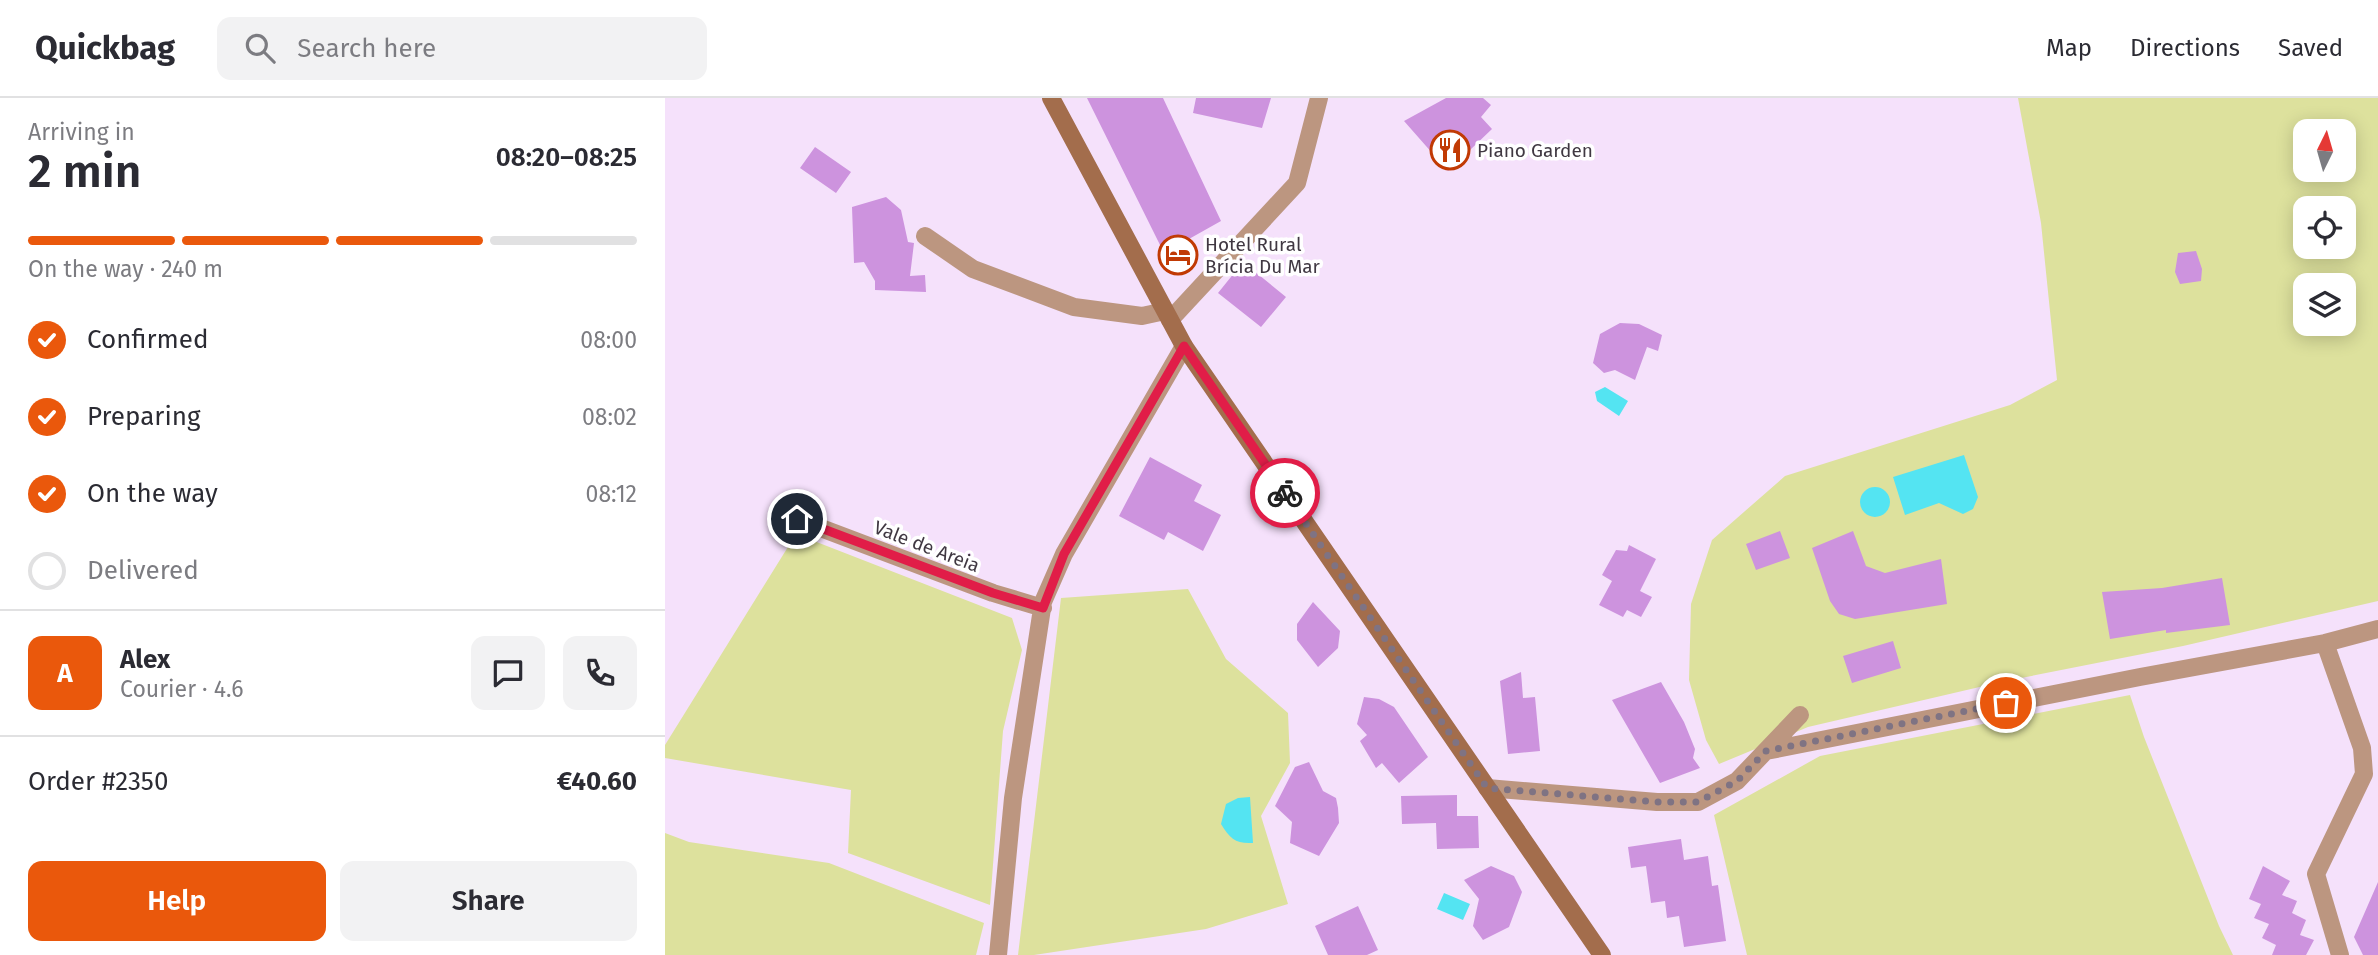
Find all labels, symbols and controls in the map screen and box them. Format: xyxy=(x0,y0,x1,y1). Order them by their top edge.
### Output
search box xyxy=(217,17,707,80)
text: Quickbag xyxy=(35,28,175,68)
icon: search xyxy=(241,29,279,67)
text: Search here xyxy=(297,33,436,64)
text: Map xyxy=(2046,34,2092,62)
text: Directions xyxy=(2130,34,2240,62)
text: Saved xyxy=(2278,34,2343,62)
text: Arriving in xyxy=(28,118,135,146)
north arrow xyxy=(2293,119,2355,182)
map controls xyxy=(2293,119,2356,336)
restaurant icon: Piano Garden xyxy=(1429,129,1471,171)
place label: Piano Garden xyxy=(1477,139,1593,162)
text: 08:20–08:25 xyxy=(496,142,637,173)
text: 2 min xyxy=(28,144,141,199)
button: locate xyxy=(2293,196,2356,259)
place label: Hotel Rural Brícia Du Mar xyxy=(1205,233,1321,278)
hotel icon: Hotel Rural Brícia Du Mar xyxy=(1157,234,1199,276)
text: On the way · 240 m xyxy=(28,255,223,283)
button: layers xyxy=(2293,273,2356,336)
icon: check xyxy=(28,321,66,359)
text: Confirmed xyxy=(87,324,208,355)
text: 08:00 xyxy=(580,326,637,354)
icon: check xyxy=(28,398,66,436)
text: Preparing xyxy=(87,401,200,432)
text: 08:02 xyxy=(582,403,637,431)
courier xyxy=(1250,458,1320,528)
icon: bike xyxy=(1266,474,1304,512)
icon: check xyxy=(28,475,66,513)
text: On the way xyxy=(87,478,218,509)
text: 08:12 xyxy=(586,480,637,508)
pin xyxy=(767,489,827,549)
icon: home xyxy=(778,500,816,538)
street label: Vale de Areia xyxy=(871,516,983,577)
text: Delivered xyxy=(87,555,199,586)
button: chat xyxy=(471,636,545,710)
button: phone xyxy=(563,636,637,710)
text: Alex xyxy=(120,644,170,675)
text: A xyxy=(57,658,73,689)
pin xyxy=(1976,673,2036,733)
text: Courier · 4.6 xyxy=(120,675,244,703)
icon: bag xyxy=(1987,684,2025,722)
text: Order #2350 xyxy=(28,766,168,797)
text: €40.60 xyxy=(557,766,637,797)
button: Help xyxy=(28,861,326,941)
button: Share xyxy=(340,861,637,941)

